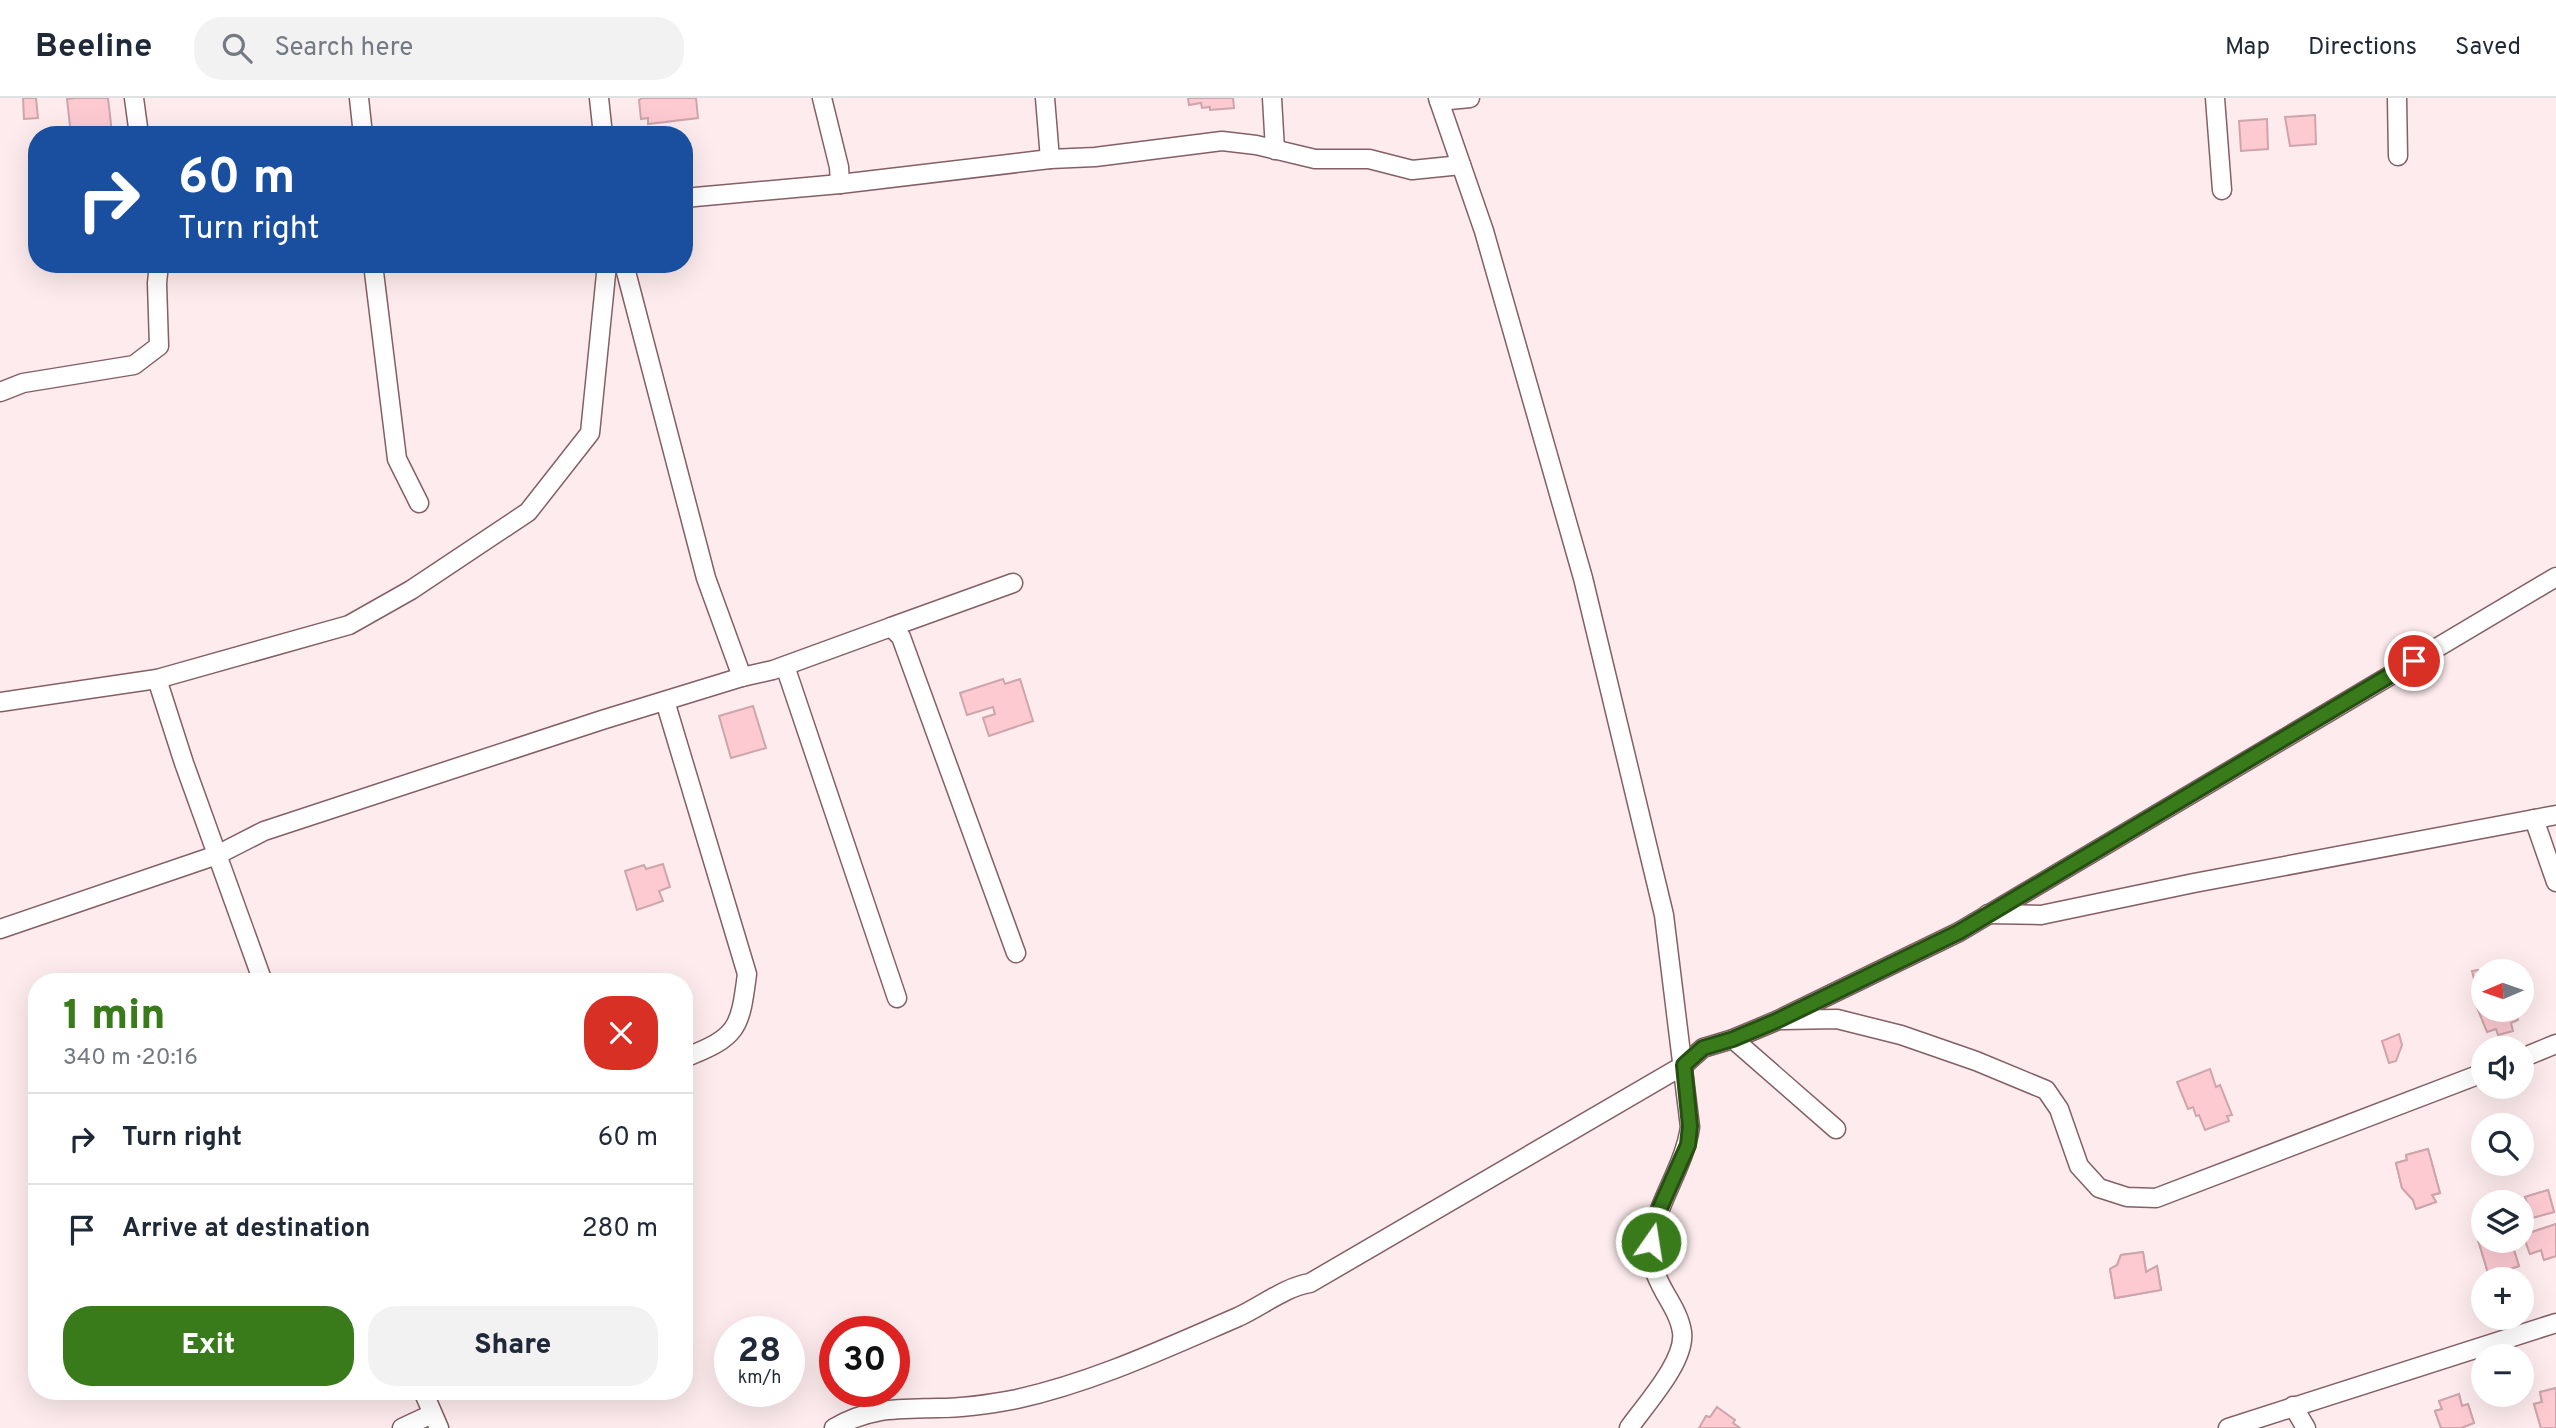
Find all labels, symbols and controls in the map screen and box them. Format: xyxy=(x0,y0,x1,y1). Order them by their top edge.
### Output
search box xyxy=(194,17,684,80)
text: Beeline xyxy=(35,27,152,69)
icon: search xyxy=(218,29,256,67)
text: Search here xyxy=(274,32,413,65)
text: Map xyxy=(2225,33,2270,63)
text: Directions xyxy=(2308,33,2417,63)
text: Saved xyxy=(2455,33,2521,63)
text: 60 m xyxy=(178,149,296,211)
icon: right xyxy=(63,154,154,245)
text: Turn right xyxy=(178,210,320,250)
pin xyxy=(2384,631,2444,691)
icon: arrive xyxy=(2395,642,2433,680)
north arrow xyxy=(2471,959,2534,1022)
map controls xyxy=(2471,959,2534,1407)
text: 1 min xyxy=(63,991,166,1044)
button: close xyxy=(584,996,658,1070)
button: sound xyxy=(2471,1036,2534,1099)
text: 340 m · 20:16 xyxy=(63,1044,198,1073)
button: search xyxy=(2471,1113,2534,1176)
icon: right xyxy=(63,1120,101,1158)
text: Turn right xyxy=(122,1122,242,1155)
text: 60 m xyxy=(598,1122,658,1155)
button: layers xyxy=(2471,1190,2534,1253)
position arrow xyxy=(1614,1205,1688,1279)
icon: arrive xyxy=(63,1211,101,1249)
text: Arrive at destination xyxy=(122,1213,370,1246)
text: 280 m xyxy=(582,1213,658,1246)
button: + xyxy=(2471,1267,2534,1330)
button: Exit xyxy=(63,1306,354,1386)
button: Share xyxy=(368,1306,658,1386)
speed limit sign: 30 xyxy=(819,1316,910,1407)
text: 28 xyxy=(738,1330,781,1374)
button: − xyxy=(2471,1344,2534,1407)
text: km/h xyxy=(738,1367,781,1390)

